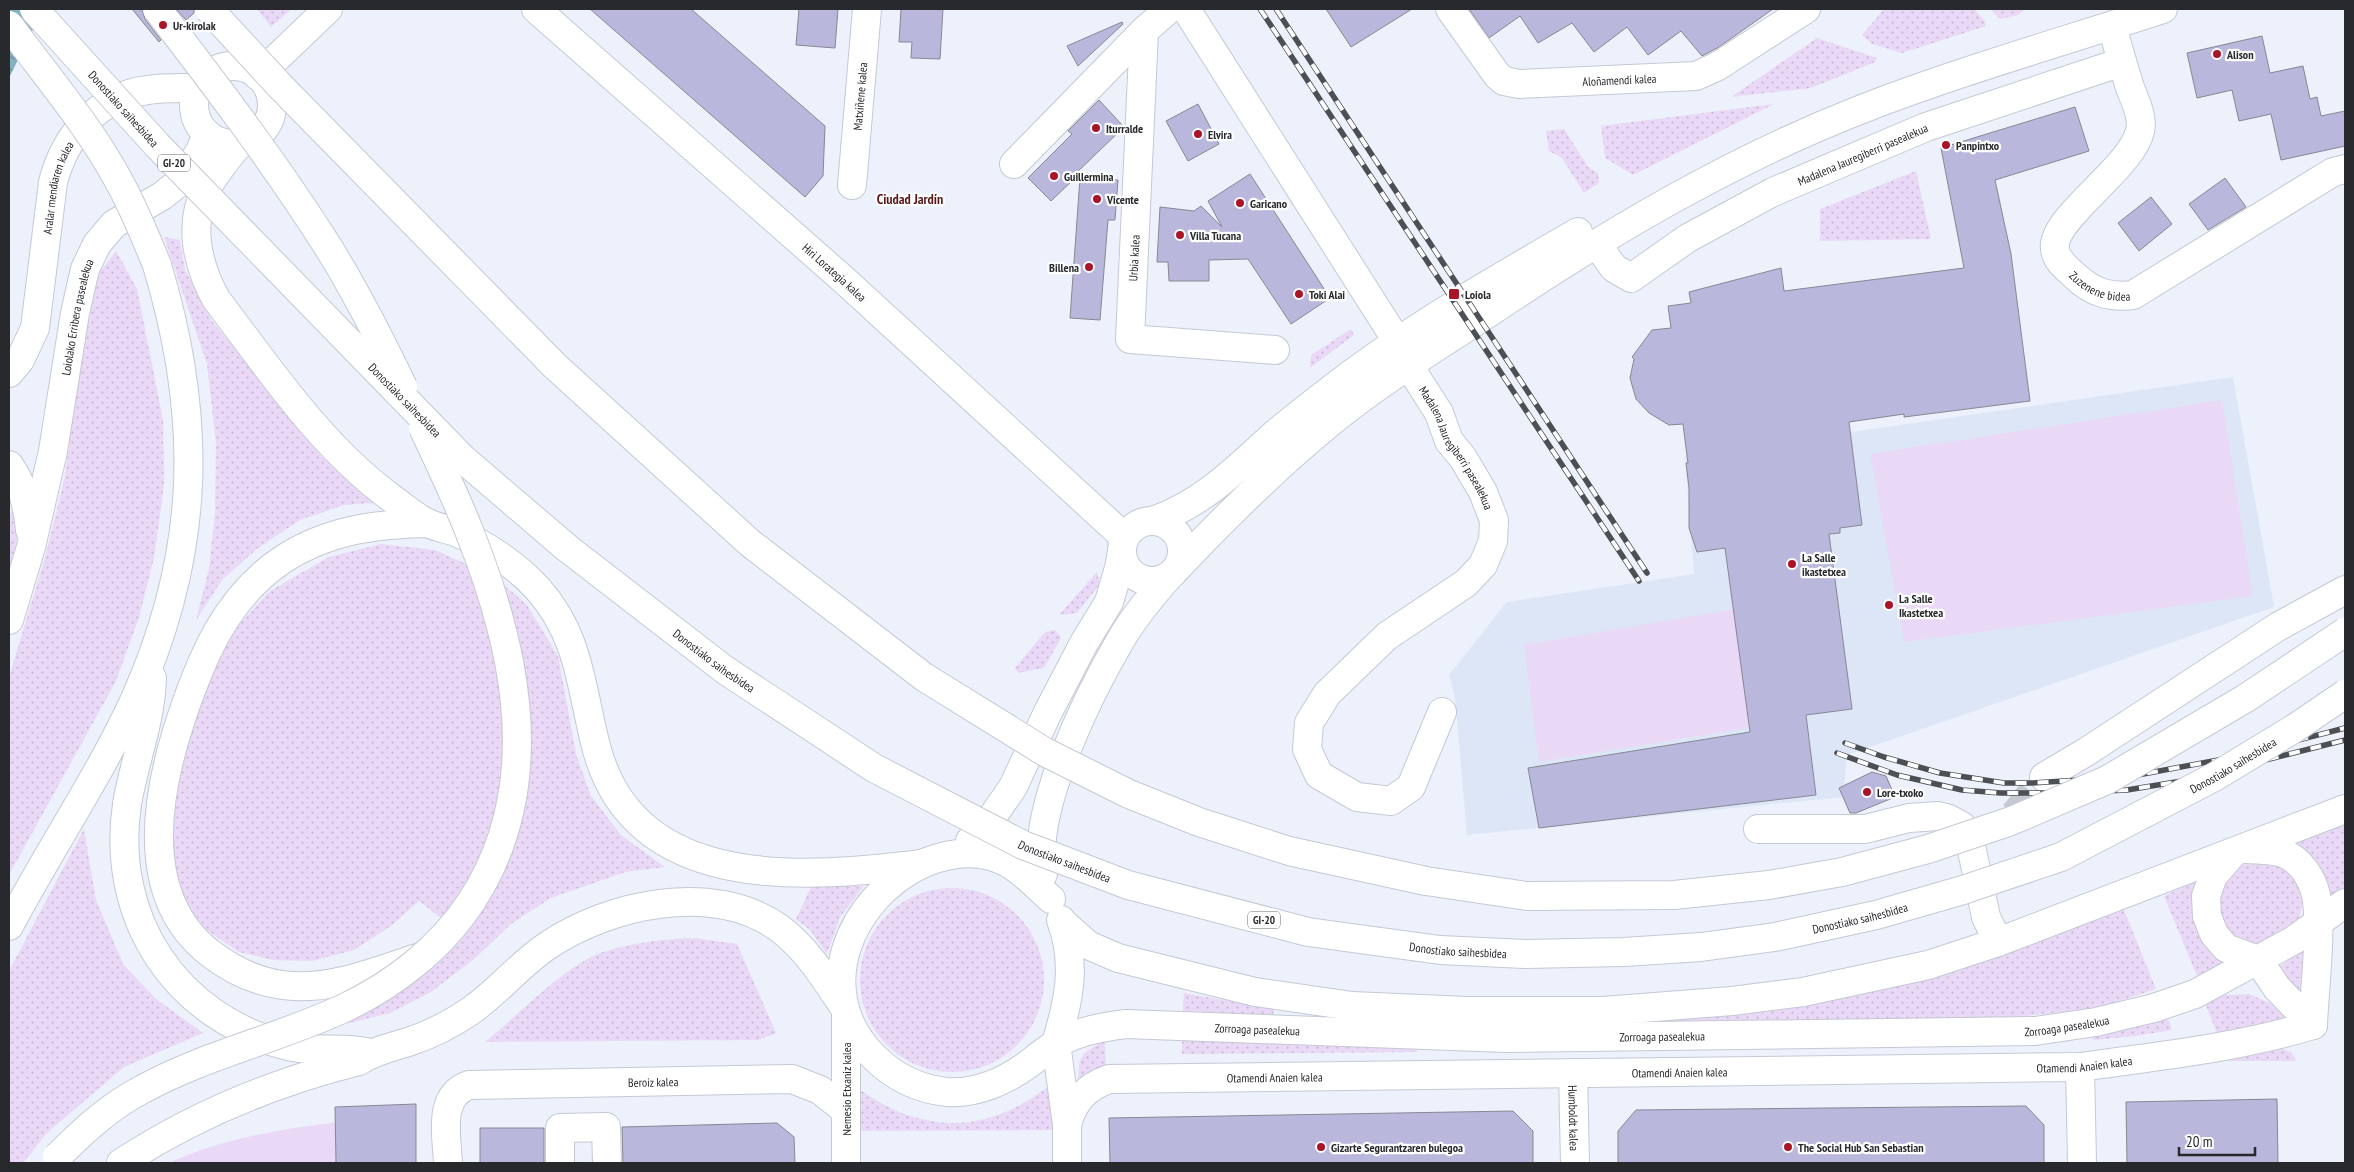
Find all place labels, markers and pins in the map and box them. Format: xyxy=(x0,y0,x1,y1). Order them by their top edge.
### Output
place label: Ur-kirolak xyxy=(173,18,216,33)
marker: Ur-kirolak xyxy=(157,19,169,31)
place label: Alison xyxy=(2226,47,2254,62)
marker: Alison xyxy=(2211,48,2223,60)
place label: Iturralde xyxy=(1106,121,1143,136)
marker: Iturralde xyxy=(1090,122,1102,134)
place label: Elvira xyxy=(1208,127,1232,142)
marker: Elvira xyxy=(1192,128,1204,140)
place label: Panpintxo xyxy=(1956,138,2000,153)
marker: Panpintxo xyxy=(1940,139,1952,151)
place label: Guillermina xyxy=(1064,169,1114,184)
marker: Guillermina xyxy=(1048,170,1060,182)
place label: Vicente xyxy=(1106,192,1139,207)
marker: Vicente xyxy=(1091,193,1103,205)
place label: Garicano xyxy=(1250,196,1288,211)
marker: Garicano xyxy=(1234,197,1246,209)
place label: Villa Tucana xyxy=(1189,228,1241,243)
marker: Villa Tucana xyxy=(1174,229,1186,241)
place label: Billena xyxy=(1049,260,1079,275)
marker: Billena xyxy=(1083,261,1095,273)
place label: Toki Alai xyxy=(1309,287,1345,302)
marker: Loiola xyxy=(1447,287,1461,301)
place label: Loiola xyxy=(1465,287,1491,302)
marker: Toki Alai xyxy=(1293,288,1305,300)
place label: La Salle ikastetxea xyxy=(1802,550,1846,579)
marker: La Salle ikastetxea xyxy=(1786,558,1798,570)
place label: La Salle Ikastetxea xyxy=(1899,591,1943,620)
marker: La Salle Ikastetxea xyxy=(1883,599,1895,611)
place label: Lore-txoko xyxy=(1877,785,1924,800)
marker: Lore-txoko xyxy=(1861,786,1873,798)
place label: Gizarte Segurantzaren bulegoa xyxy=(1331,1140,1463,1155)
place label: The Social Hub San Sebastian xyxy=(1798,1140,1924,1155)
marker: Gizarte Segurantzaren bulegoa xyxy=(1315,1141,1327,1153)
marker: The Social Hub San Sebastian xyxy=(1782,1141,1794,1153)

